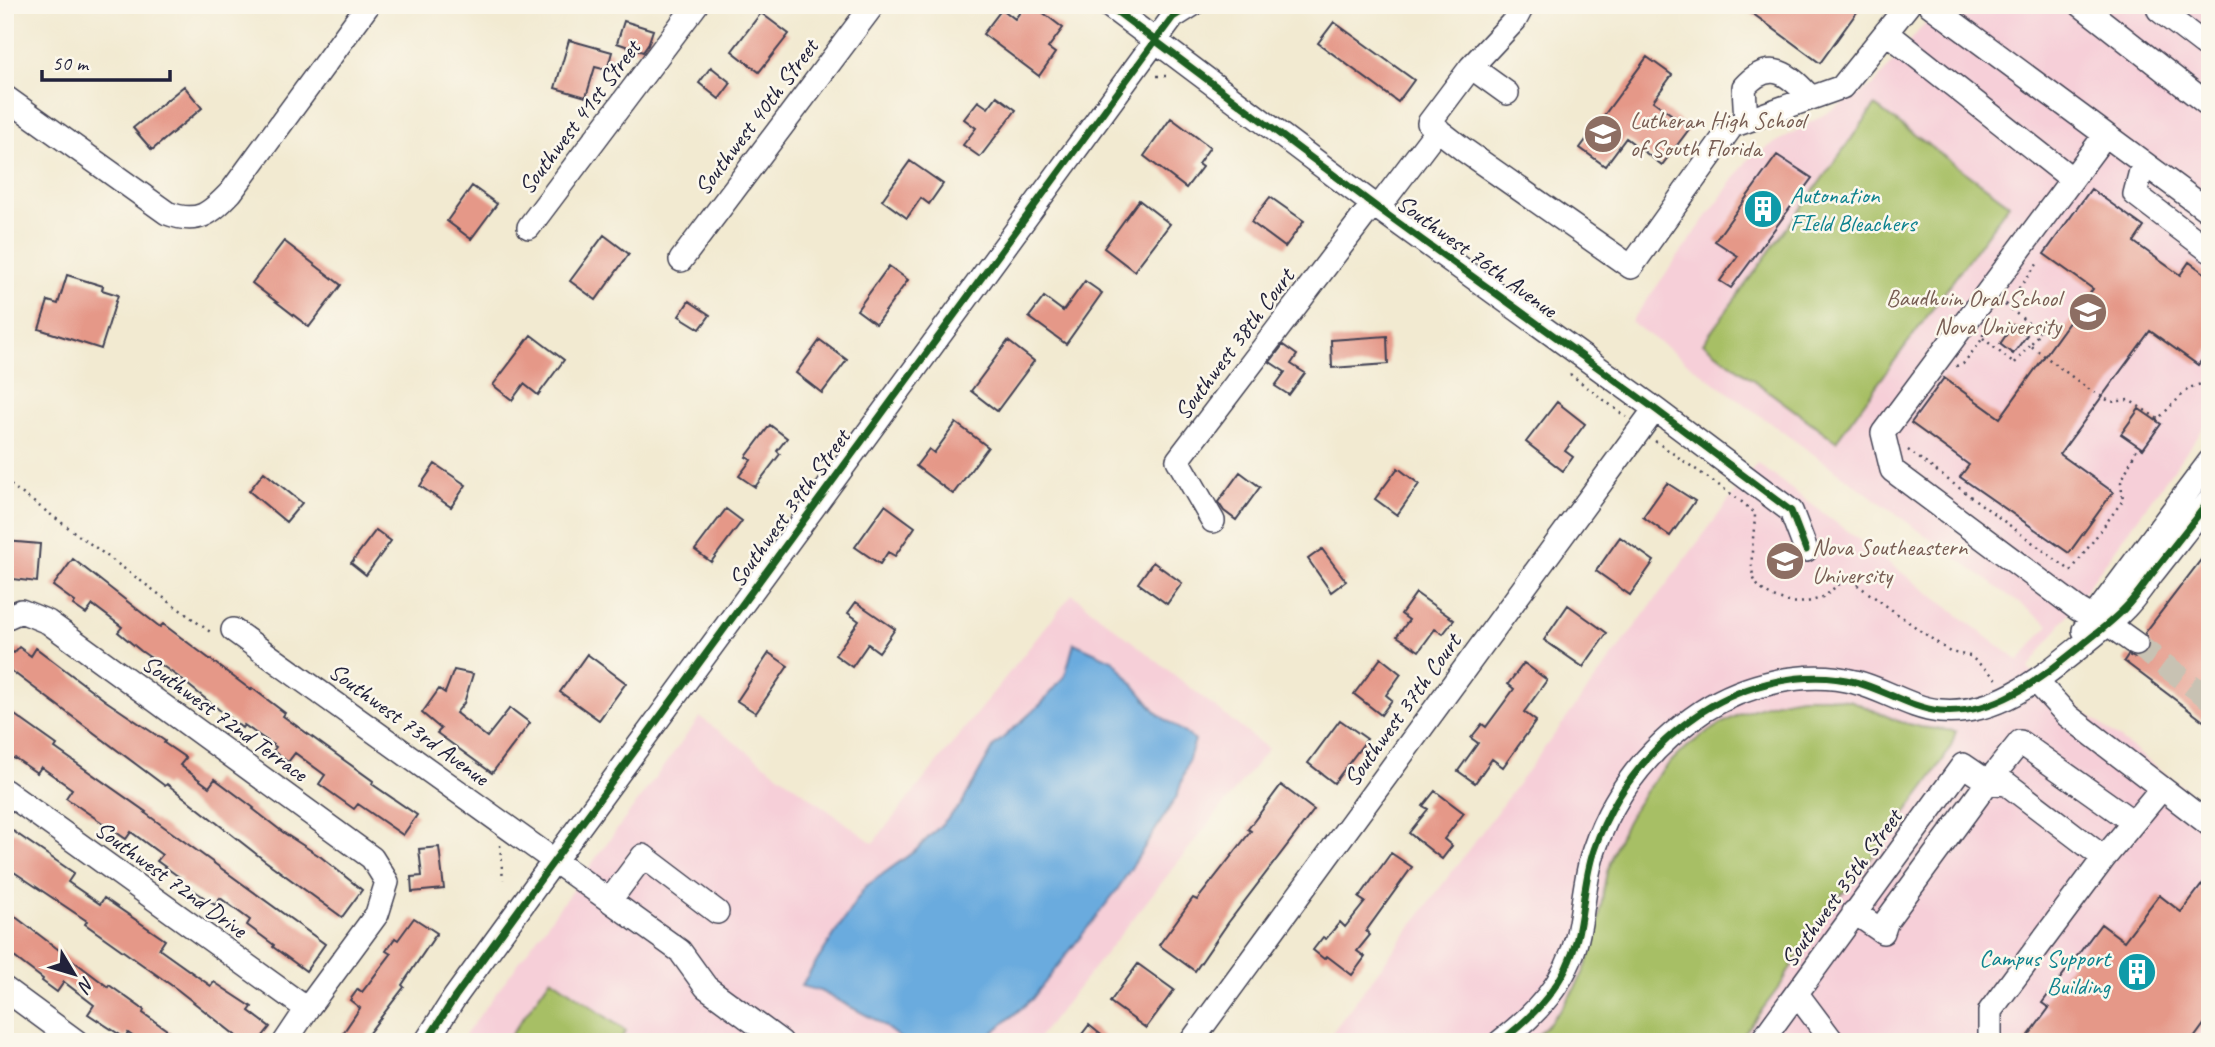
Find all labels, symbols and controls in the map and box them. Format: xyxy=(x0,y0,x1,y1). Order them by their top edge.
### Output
street label: Southwest 40th Street xyxy=(688,31,826,201)
street label: Southwest 41st Street xyxy=(511,32,648,200)
scale bar xyxy=(42,38,170,82)
text: 50 m xyxy=(52,50,90,76)
place label: Lutheran High School of South Florida xyxy=(1630,105,1809,163)
school or university icon: Lutheran High School of South Florida xyxy=(1582,113,1624,155)
place label: Autonation FIeld Bleachers xyxy=(1790,180,1919,238)
street label: Southwest 76th Avenue xyxy=(1391,188,1565,326)
building icon: Autonation FIeld Bleachers xyxy=(1742,188,1784,230)
street label: Southwest 38th Court xyxy=(1167,261,1302,425)
place label: Baudhuin Oral School Nova University xyxy=(1886,283,2065,341)
school or university icon: Baudhuin Oral School Nova University xyxy=(2067,291,2109,333)
street label: Southwest 39th Street xyxy=(722,422,858,593)
place label: Nova Southeastern University xyxy=(1812,532,1968,590)
school or university icon: Nova Southeastern University xyxy=(1764,540,1806,582)
street label: Southwest 37th Court xyxy=(1337,626,1469,792)
street label: Southwest 72nd Terrace xyxy=(136,648,315,789)
street label: Southwest 73rd Avenue xyxy=(323,656,497,793)
street label: Southwest 35th Street xyxy=(1774,802,1910,973)
street label: Southwest 72nd Drive xyxy=(89,814,255,945)
north arrow xyxy=(38,939,108,1009)
place label: Campus Support Building xyxy=(1979,943,2112,1001)
building icon: Campus Support Building xyxy=(2116,951,2158,993)
text: N xyxy=(72,972,100,998)

